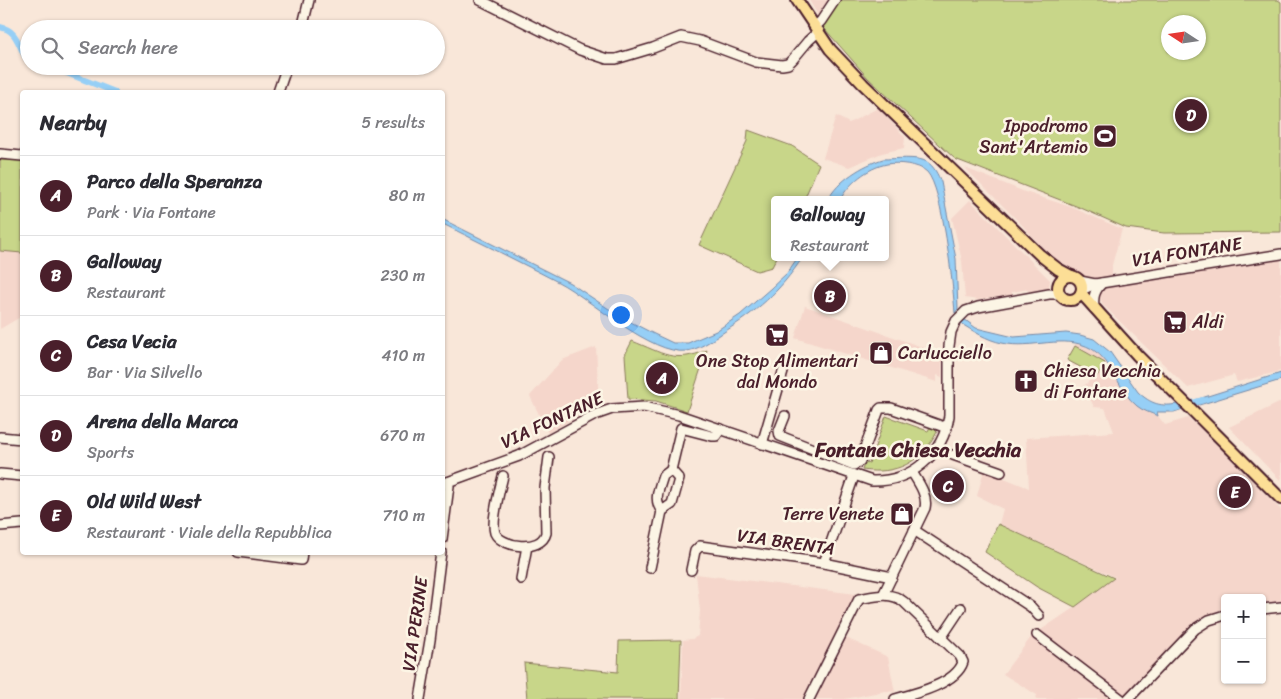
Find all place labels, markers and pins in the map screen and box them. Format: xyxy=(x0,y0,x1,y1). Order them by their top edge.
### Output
pin: D xyxy=(1175,96,1207,134)
place label: Ippodromo Sant'Artemio xyxy=(979,110,1088,163)
sports icon: Ippodromo Sant'Artemio xyxy=(1092,123,1118,149)
pin: B xyxy=(814,277,846,315)
place label: Aldi xyxy=(1191,306,1224,338)
supermarket icon: Aldi xyxy=(1162,309,1188,335)
supermarket icon: One Stop Alimentari dal Mondo xyxy=(764,322,790,348)
place label: Carlucciello xyxy=(898,337,992,369)
shop icon: Carlucciello xyxy=(868,340,894,366)
place label: One Stop Alimentari dal Mondo xyxy=(696,345,859,398)
place label: Chiesa Vecchia di Fontane xyxy=(1044,355,1161,408)
pin: A xyxy=(646,359,678,397)
church icon: Chiesa Vecchia di Fontane xyxy=(1013,368,1039,394)
pin: C xyxy=(932,467,964,505)
pin: E xyxy=(1219,473,1251,511)
place label: Terre Venete xyxy=(782,498,884,530)
shop icon: Terre Venete xyxy=(889,501,915,527)

